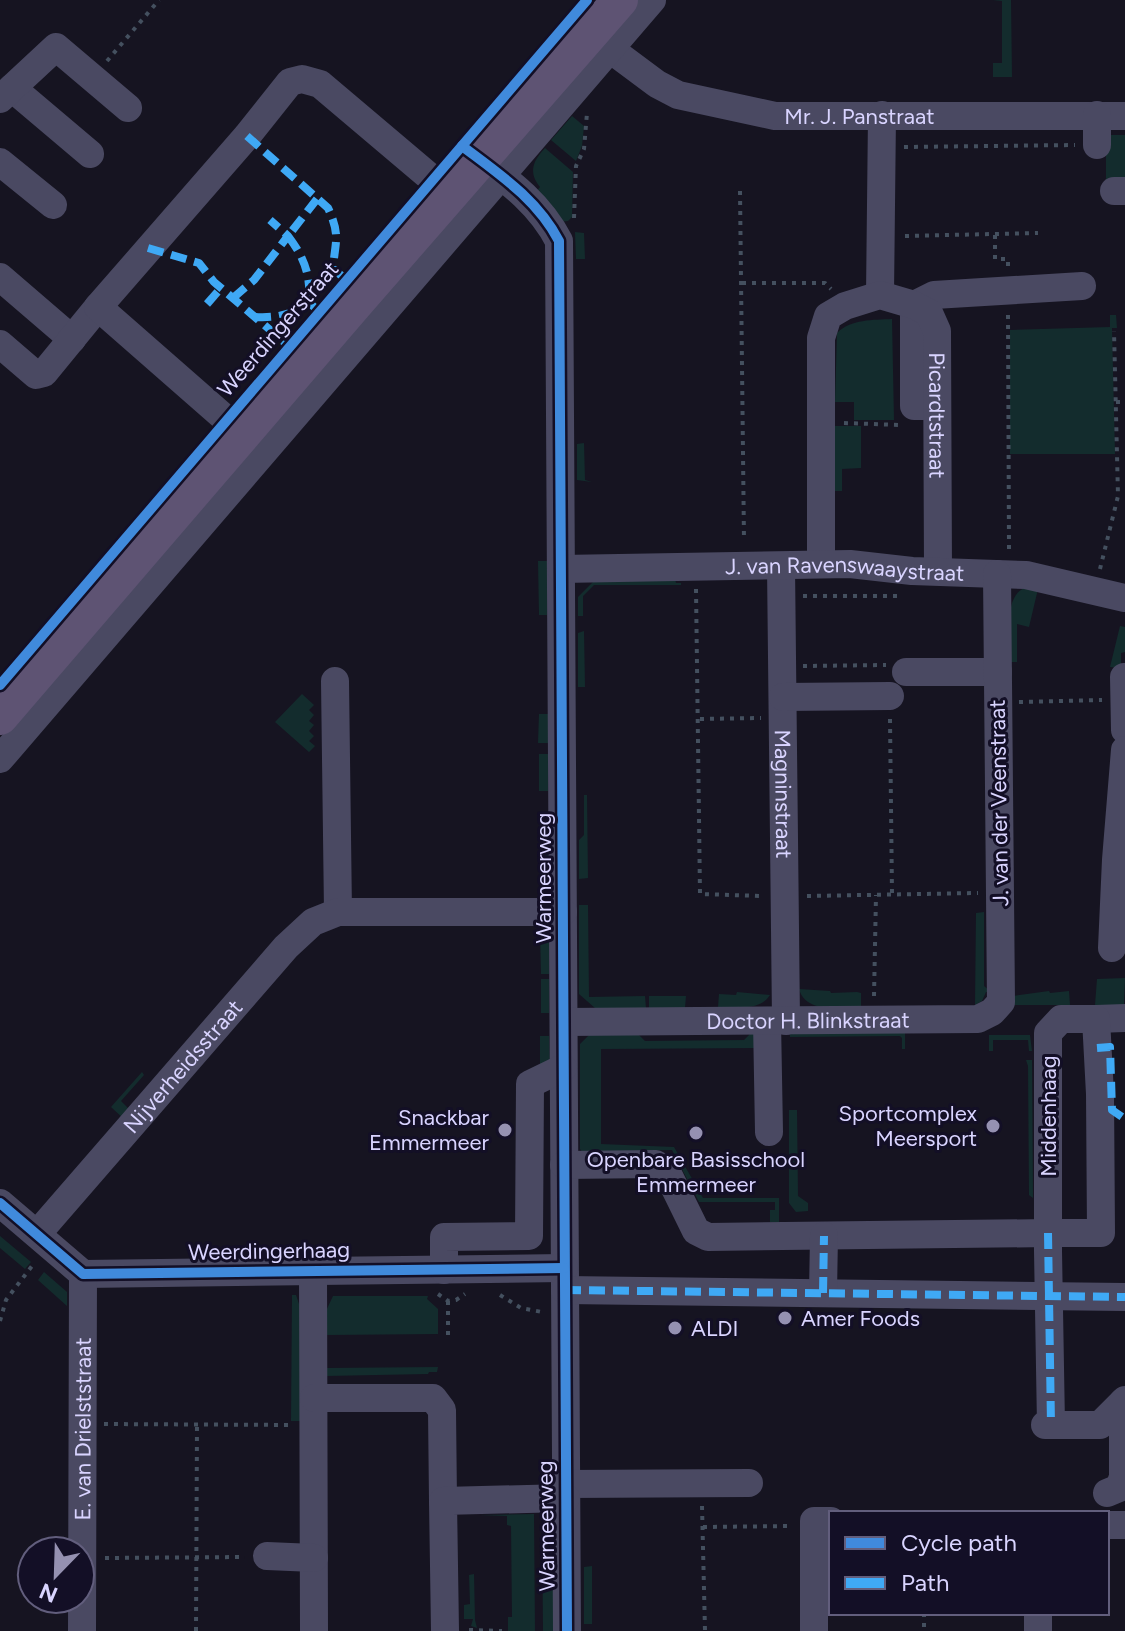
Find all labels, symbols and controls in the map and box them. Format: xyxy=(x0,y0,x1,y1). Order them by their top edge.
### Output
street label: Mr. J. Panstraat xyxy=(784,103,935,130)
street label: Weerdingerstraat xyxy=(212,256,344,402)
street label: Picardtstraat xyxy=(924,352,951,479)
street label: J. van Ravenswaaystraat xyxy=(725,550,965,586)
street label: J. van der Veenstraat xyxy=(984,699,1014,907)
street label: Magninstraat xyxy=(769,729,798,859)
street label: Warmeerweg xyxy=(530,813,557,943)
street label: Nijverheidsstraat xyxy=(117,994,248,1139)
street label: Doctor H. Blinkstraat xyxy=(706,1006,910,1034)
street label: Middenhaag xyxy=(1035,1055,1062,1177)
place label: Sportcomplex Meersport xyxy=(838,1100,978,1152)
place label: Snackbar Emmermeer xyxy=(369,1104,490,1156)
marker: Sportcomplex Meersport xyxy=(984,1117,1002,1135)
marker: Snackbar Emmermeer xyxy=(496,1121,514,1139)
marker: Openbare Basisschool Emmermeer xyxy=(687,1124,705,1142)
place label: Openbare Basisschool Emmermeer xyxy=(587,1146,805,1198)
street label: Weerdingerhaag xyxy=(188,1236,350,1266)
place label: Amer Foods xyxy=(801,1305,920,1332)
marker: Amer Foods xyxy=(776,1309,794,1327)
place label: ALDI xyxy=(691,1315,738,1342)
marker: ALDI xyxy=(666,1319,684,1337)
street label: E. van Drielststraat xyxy=(69,1337,96,1521)
street label: Warmeerweg xyxy=(531,1460,561,1592)
legend xyxy=(829,1511,1109,1615)
text: Cycle path xyxy=(901,1528,1017,1557)
north arrow xyxy=(16,1535,96,1615)
text: Path xyxy=(901,1568,949,1597)
text: N xyxy=(35,1577,61,1609)

